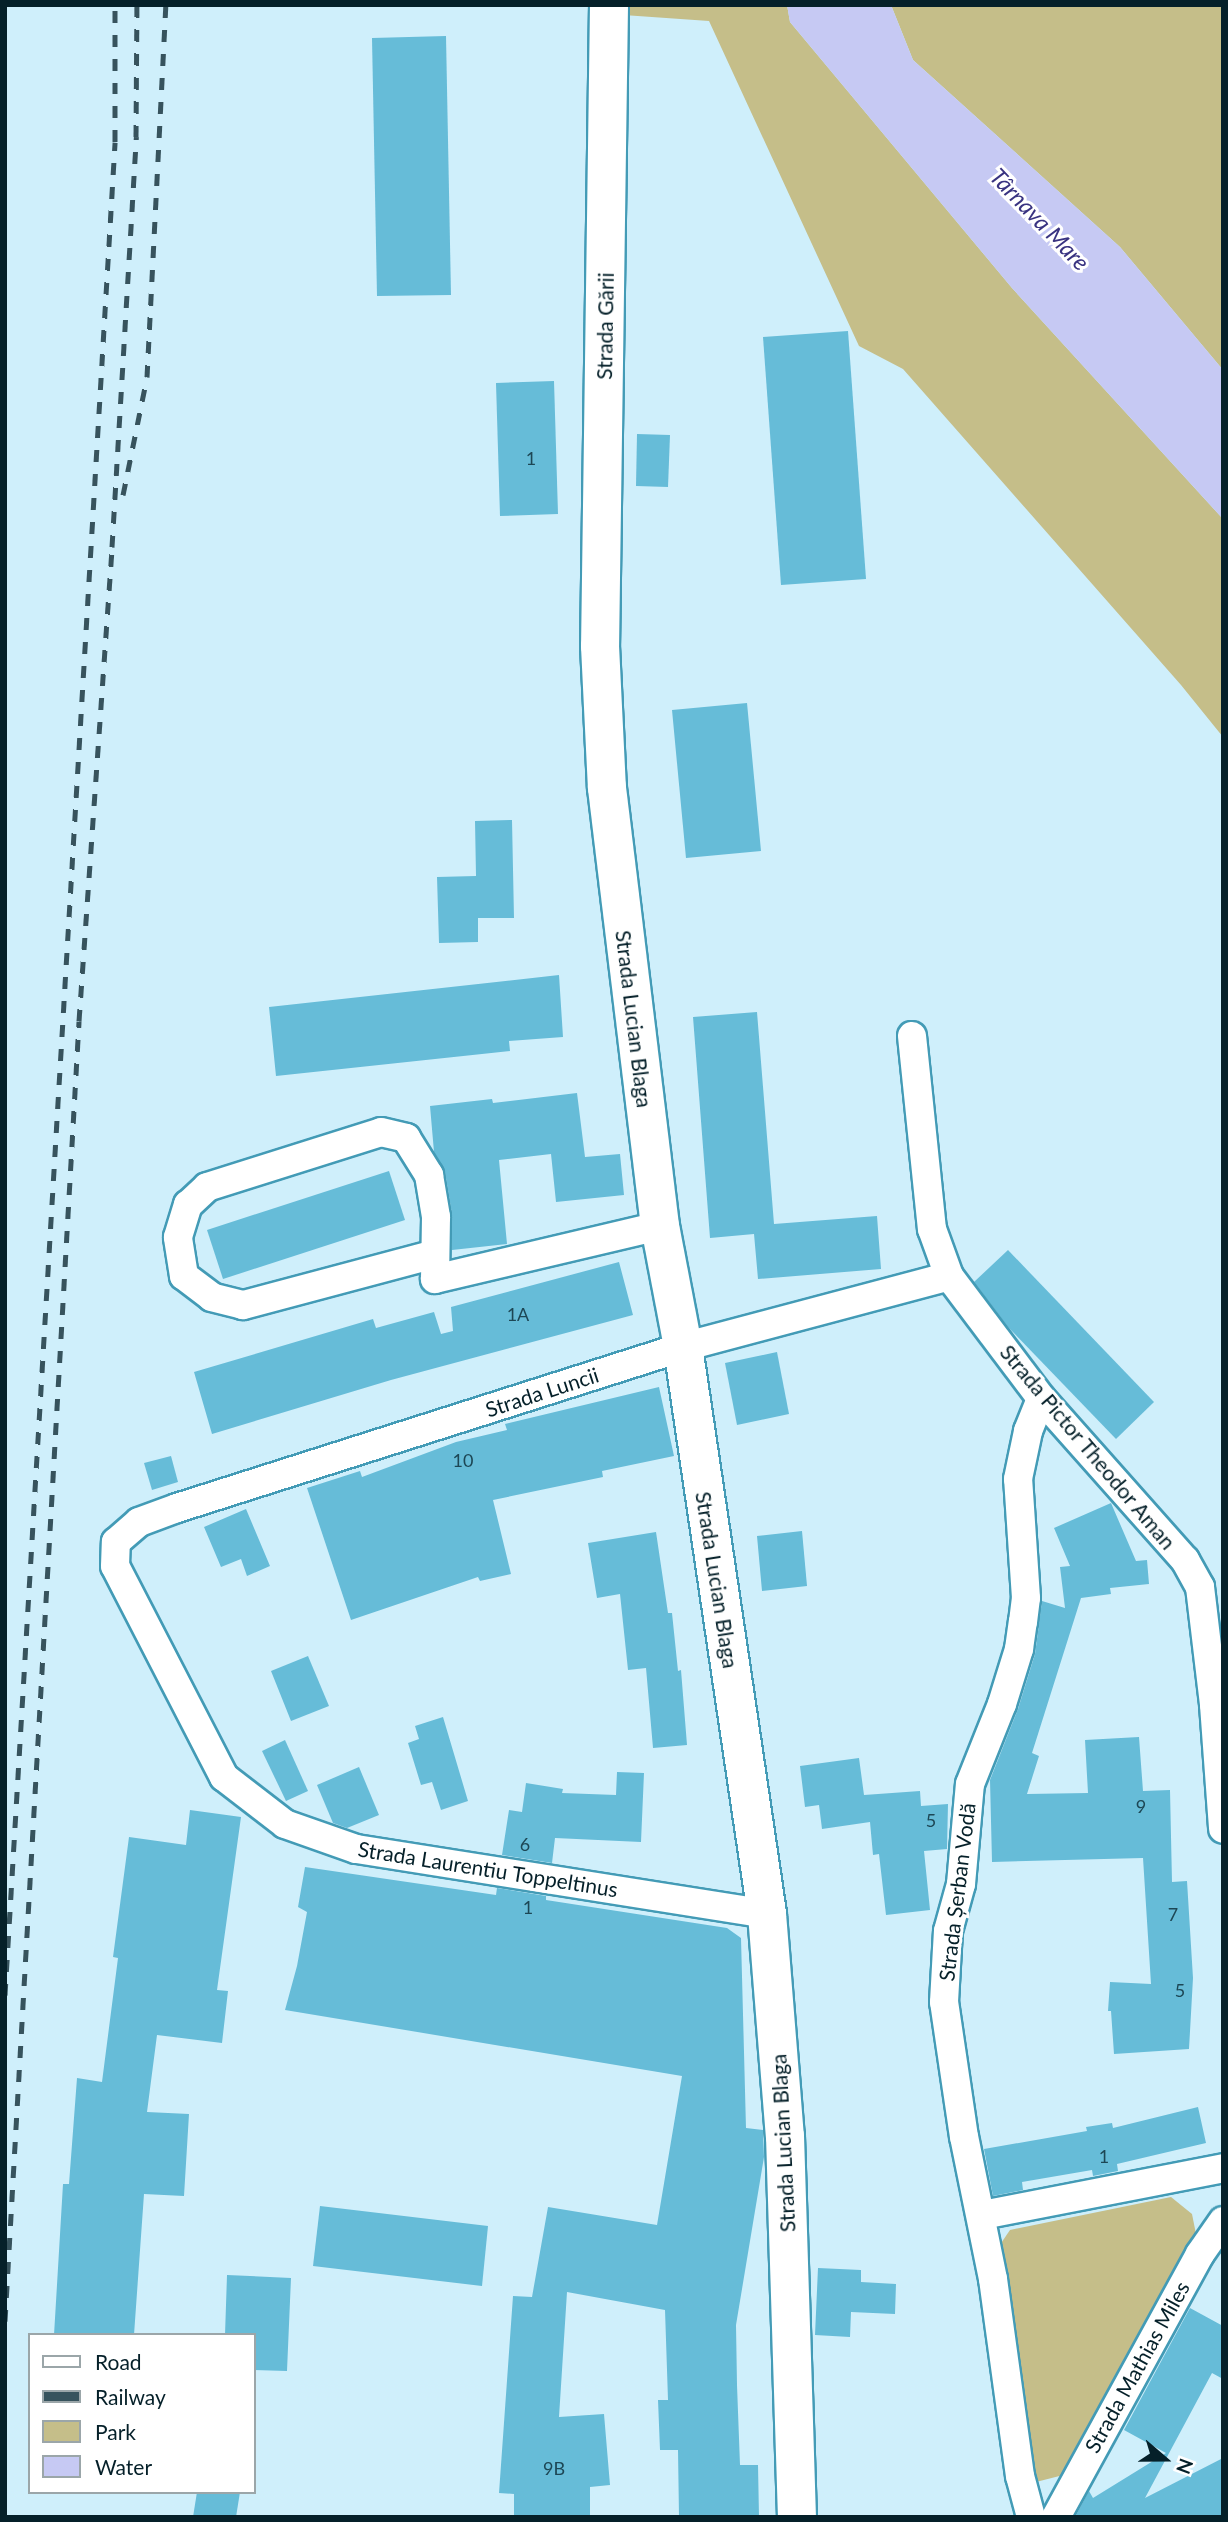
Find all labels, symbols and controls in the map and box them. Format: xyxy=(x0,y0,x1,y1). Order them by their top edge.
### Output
water label: Târnava Mare xyxy=(985,162,1095,276)
street label: Strada Gării xyxy=(591,272,619,380)
house number: 1 xyxy=(526,447,536,469)
street label: Strada Lucian Blaga xyxy=(611,929,657,1109)
house number: 1A xyxy=(507,1303,529,1325)
street label: Strada Pictor Theodor Aman xyxy=(994,1339,1182,1555)
street label: Strada Luncii xyxy=(482,1362,602,1422)
house number: 10 xyxy=(453,1449,473,1471)
street label: Strada Lucian Blaga xyxy=(691,1490,743,1670)
house number: 9 xyxy=(1136,1795,1146,1817)
street label: Strada Șerban Vodă xyxy=(934,1801,980,1983)
house number: 5 xyxy=(926,1809,936,1831)
house number: 6 xyxy=(520,1833,530,1855)
street label: Strada Laurentiu Toppeltinus xyxy=(356,1836,620,1902)
house number: 1 xyxy=(523,1896,533,1918)
house number: 7 xyxy=(1168,1903,1178,1925)
house number: 5 xyxy=(1175,1979,1185,2001)
street label: Strada Lucian Blaga xyxy=(766,2053,800,2233)
house number: 1 xyxy=(1099,2145,1109,2167)
street label: Strada Mathias Miles xyxy=(1079,2277,1195,2457)
legend xyxy=(28,2333,256,2494)
text: Road xyxy=(95,2349,142,2374)
text: Railway xyxy=(95,2384,166,2409)
text: Park xyxy=(95,2419,136,2444)
north arrow xyxy=(1130,2424,1200,2494)
text: Water xyxy=(95,2454,152,2479)
text: N xyxy=(1172,2456,1199,2477)
house number: 9B xyxy=(543,2457,565,2479)

